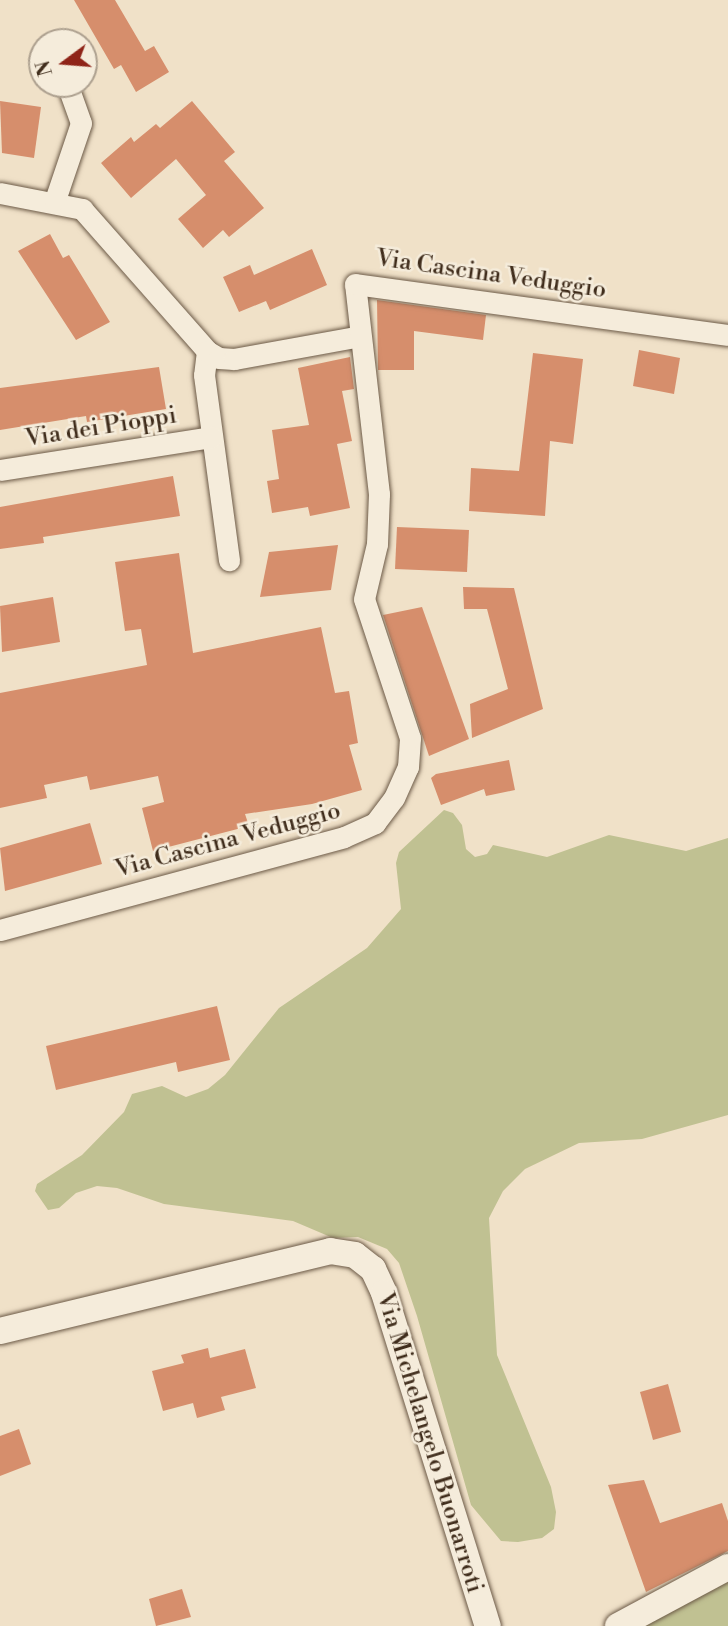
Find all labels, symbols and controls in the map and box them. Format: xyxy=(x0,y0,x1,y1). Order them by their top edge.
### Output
north arrow xyxy=(28,28,98,98)
text: N xyxy=(31,58,58,79)
street label: Via Cascina Veduggio xyxy=(374,245,608,305)
street label: Via dei Pioppi xyxy=(23,402,179,454)
street label: Via Cascina Veduggio xyxy=(112,797,344,885)
street label: Via Michelangelo Buonarroti xyxy=(370,1289,488,1597)

